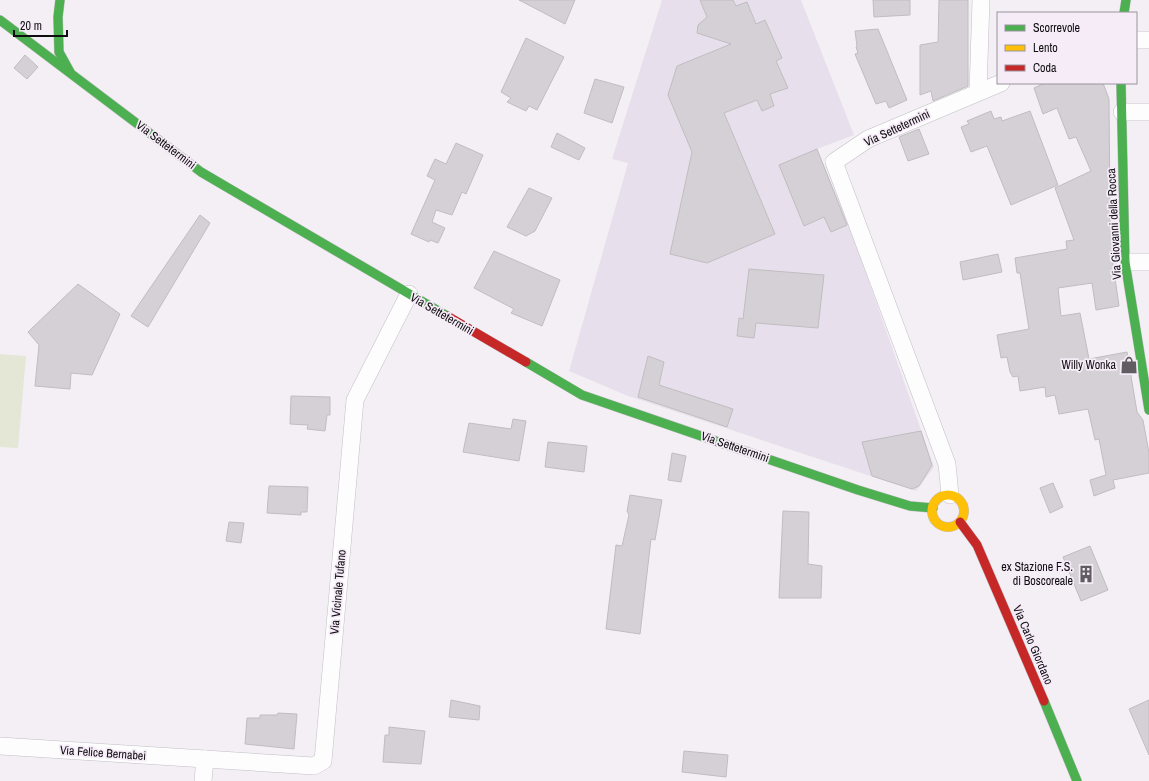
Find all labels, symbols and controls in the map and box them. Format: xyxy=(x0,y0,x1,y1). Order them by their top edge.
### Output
scale bar xyxy=(14,12,67,38)
legend xyxy=(997,12,1137,84)
text: 20 m xyxy=(20,18,42,34)
text: Scorrevole xyxy=(1033,20,1080,36)
text: Lento xyxy=(1033,40,1058,56)
text: Coda xyxy=(1033,60,1057,76)
street label: Via Settetermini xyxy=(861,106,933,150)
street label: Via Settetermini xyxy=(133,117,199,173)
street label: Via Giovanni della Rocca xyxy=(1103,167,1125,280)
street label: Via Settetermini xyxy=(407,289,477,339)
shop icon: Willy Wonka xyxy=(1119,355,1139,375)
place label: Willy Wonka xyxy=(1061,357,1117,373)
street label: Via Settetermini xyxy=(699,428,771,466)
street label: Via Vicinale Tufano xyxy=(326,549,350,635)
place label: ex Stazione F.S. di Boscoreale xyxy=(1001,559,1073,589)
building icon: ex Stazione F.S. di Boscoreale xyxy=(1076,564,1096,584)
street label: Via Carlo Giordano xyxy=(1009,603,1057,687)
street label: Via Felice Bernabei xyxy=(59,742,147,764)

